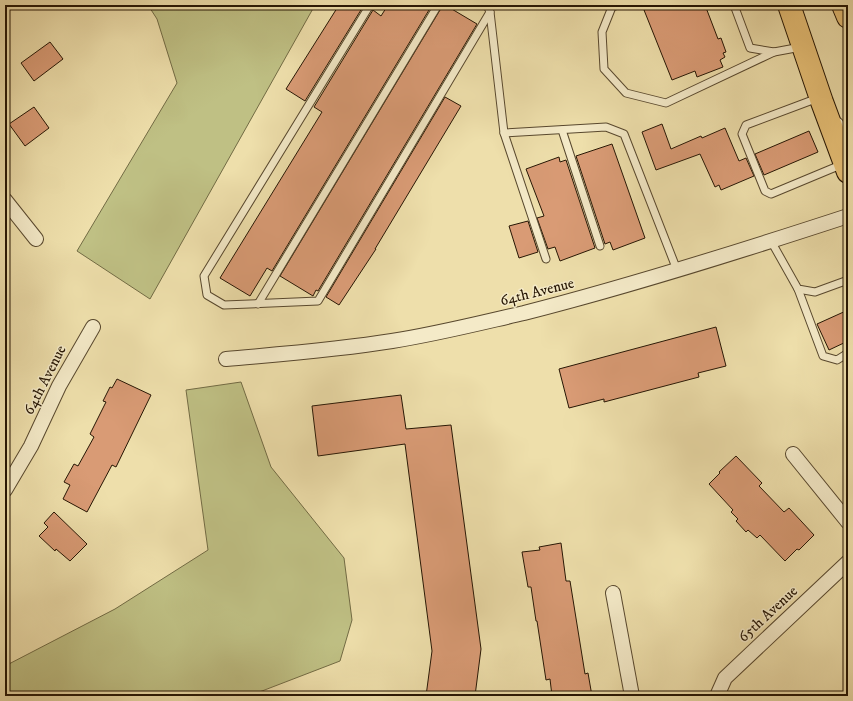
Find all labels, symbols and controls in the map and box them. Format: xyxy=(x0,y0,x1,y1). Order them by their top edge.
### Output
street label: 64th Avenue xyxy=(498,274,576,310)
street label: 64th Avenue xyxy=(19,342,71,418)
street label: 65th Avenue xyxy=(734,582,802,646)

